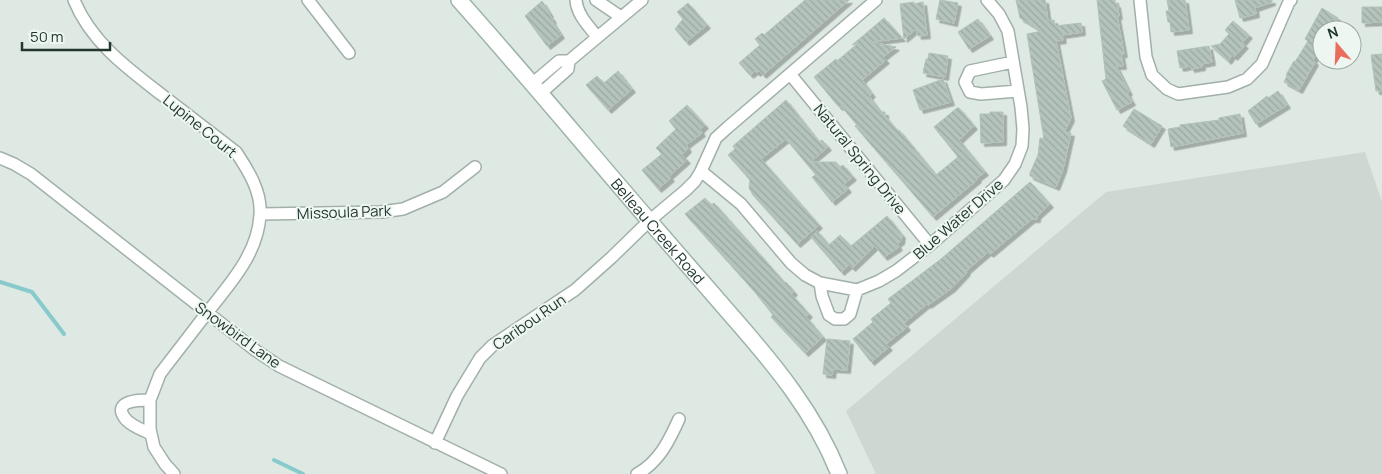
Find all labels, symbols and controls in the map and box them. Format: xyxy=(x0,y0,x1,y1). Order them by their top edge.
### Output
scale bar xyxy=(22,20,110,52)
north arrow xyxy=(1312,20,1362,70)
text: N xyxy=(1325,22,1340,43)
text: 50 m xyxy=(30,26,64,47)
street label: Lupine Court xyxy=(159,90,241,162)
street label: Natural Spring Drive xyxy=(809,99,911,219)
street label: Belleau Creek Road xyxy=(607,174,710,288)
street label: Blue Water Drive xyxy=(908,174,1008,264)
street label: Missoula Park xyxy=(296,200,392,224)
street label: Caribou Run xyxy=(488,289,570,355)
street label: Snowbird Lane xyxy=(191,297,285,373)

